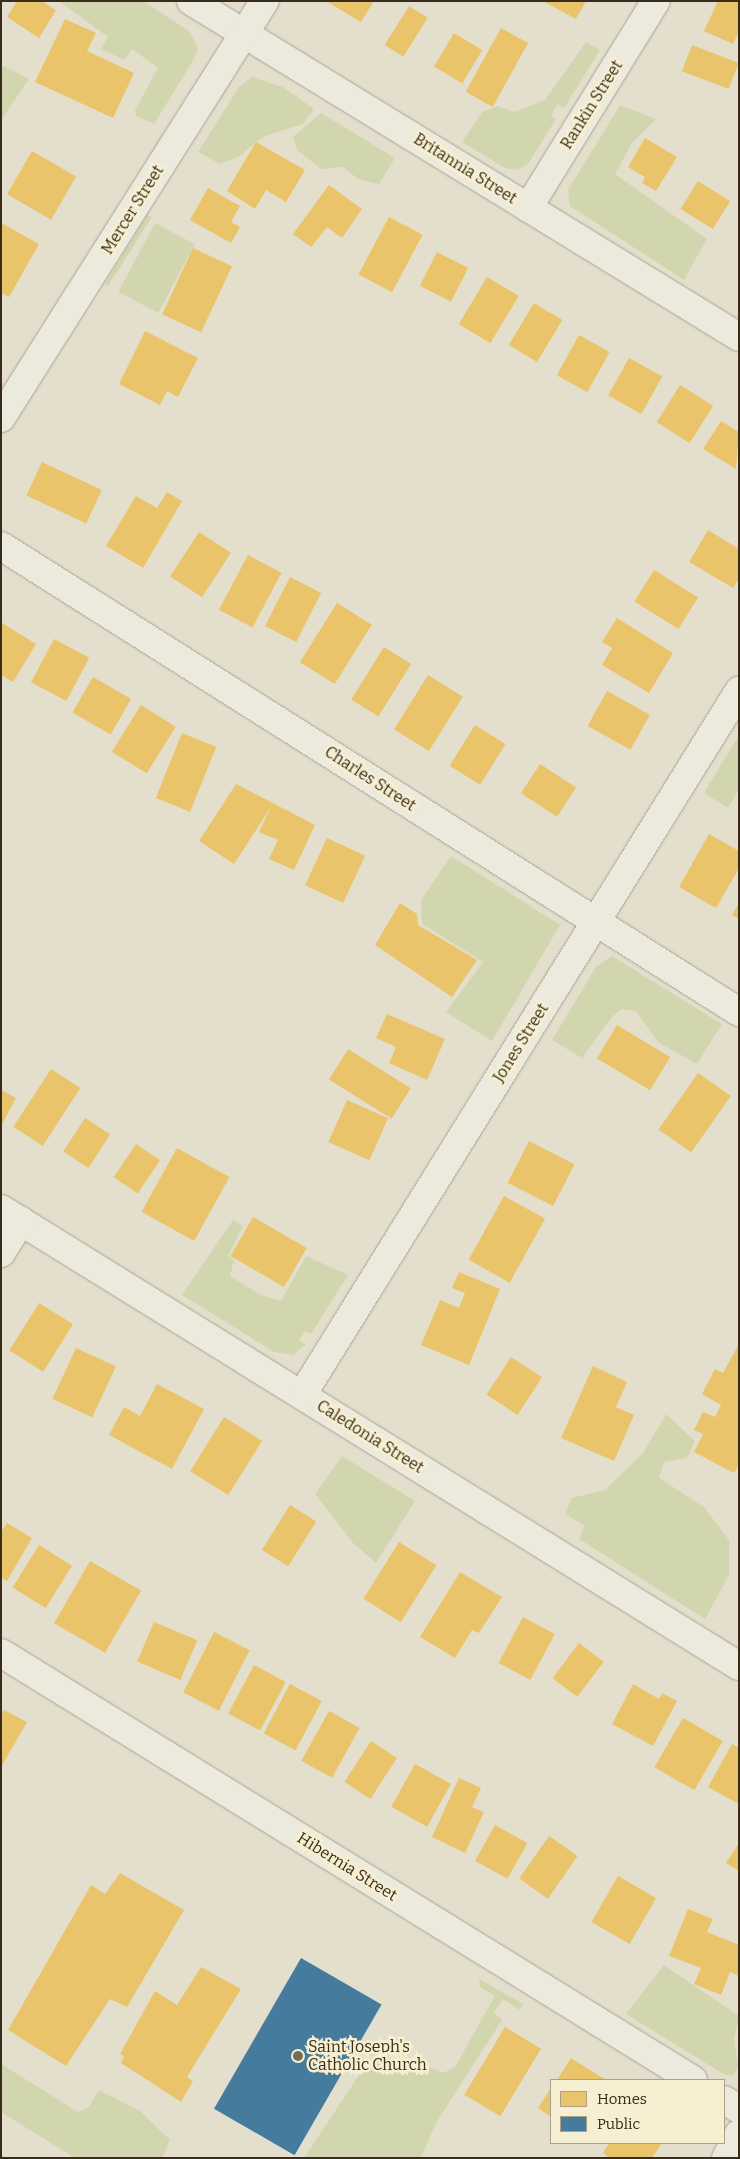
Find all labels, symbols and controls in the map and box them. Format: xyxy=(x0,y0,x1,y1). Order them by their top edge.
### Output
street label: Rankin Street xyxy=(557,57,627,153)
street label: Britannia Street xyxy=(410,130,520,208)
street label: Mercer Street xyxy=(98,162,168,258)
street label: Charles Street xyxy=(321,742,419,816)
street label: Jones Street xyxy=(489,1000,553,1086)
street label: Caledonia Street xyxy=(313,1396,427,1478)
street label: Hibernia Street xyxy=(293,1829,401,1905)
place label: Saint Joseph's Catholic Church xyxy=(308,2037,427,2075)
marker: Saint Joseph's Catholic Church xyxy=(292,2050,304,2062)
legend xyxy=(550,2079,725,2144)
text: Homes xyxy=(597,2090,647,2108)
text: Public xyxy=(597,2115,640,2133)

